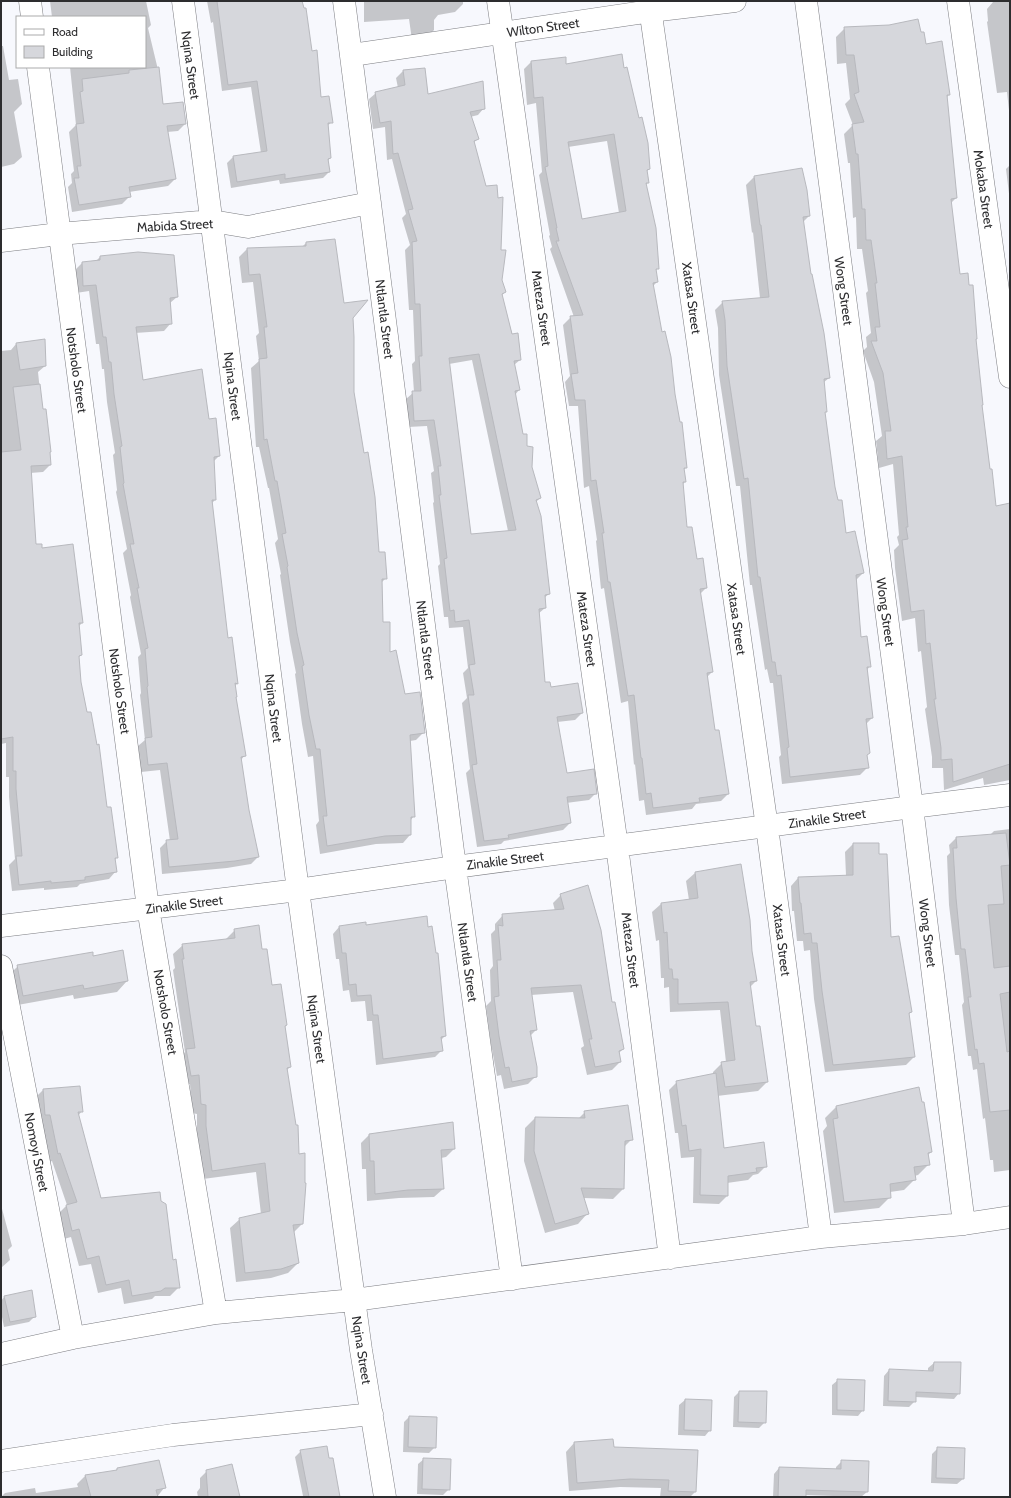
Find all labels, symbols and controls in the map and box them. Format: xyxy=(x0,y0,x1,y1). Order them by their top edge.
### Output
street label: Wilton Street xyxy=(506,14,581,40)
legend xyxy=(16,16,146,68)
text: Road xyxy=(52,24,78,39)
street label: Nqina Street xyxy=(178,30,204,101)
text: Building xyxy=(52,44,94,59)
street label: Mokaba Street xyxy=(971,149,998,230)
street label: Mabida Street xyxy=(136,215,214,235)
street label: Wong Street xyxy=(831,256,857,327)
street label: Xatasa Street xyxy=(679,261,705,336)
street label: Mateza Street xyxy=(529,269,555,347)
street label: Ntlantla Street xyxy=(372,278,398,360)
street label: Notsholo Street xyxy=(63,326,91,415)
street label: Nqina Street xyxy=(221,351,245,422)
street label: Wong Street xyxy=(873,577,899,648)
street label: Xatasa Street xyxy=(724,582,750,657)
street label: Mateza Street xyxy=(574,590,600,668)
street label: Ntlantla Street xyxy=(413,599,439,681)
street label: Notsholo Street xyxy=(106,647,134,736)
street label: Nqina Street xyxy=(262,673,286,744)
street label: Zinakile Street xyxy=(787,805,867,831)
street label: Zinakile Street xyxy=(465,847,545,873)
street label: Zinakile Street xyxy=(144,891,224,917)
street label: Wong Street xyxy=(916,898,940,969)
street label: Xatasa Street xyxy=(770,903,794,978)
street label: Mateza Street xyxy=(618,911,644,989)
street label: Ntlantla Street xyxy=(455,921,482,1003)
street label: Notsholo Street xyxy=(151,968,181,1057)
street label: Nqina Street xyxy=(304,994,330,1065)
street label: Nomoyi Street xyxy=(21,1111,53,1193)
street label: Nqina Street xyxy=(349,1315,375,1386)

